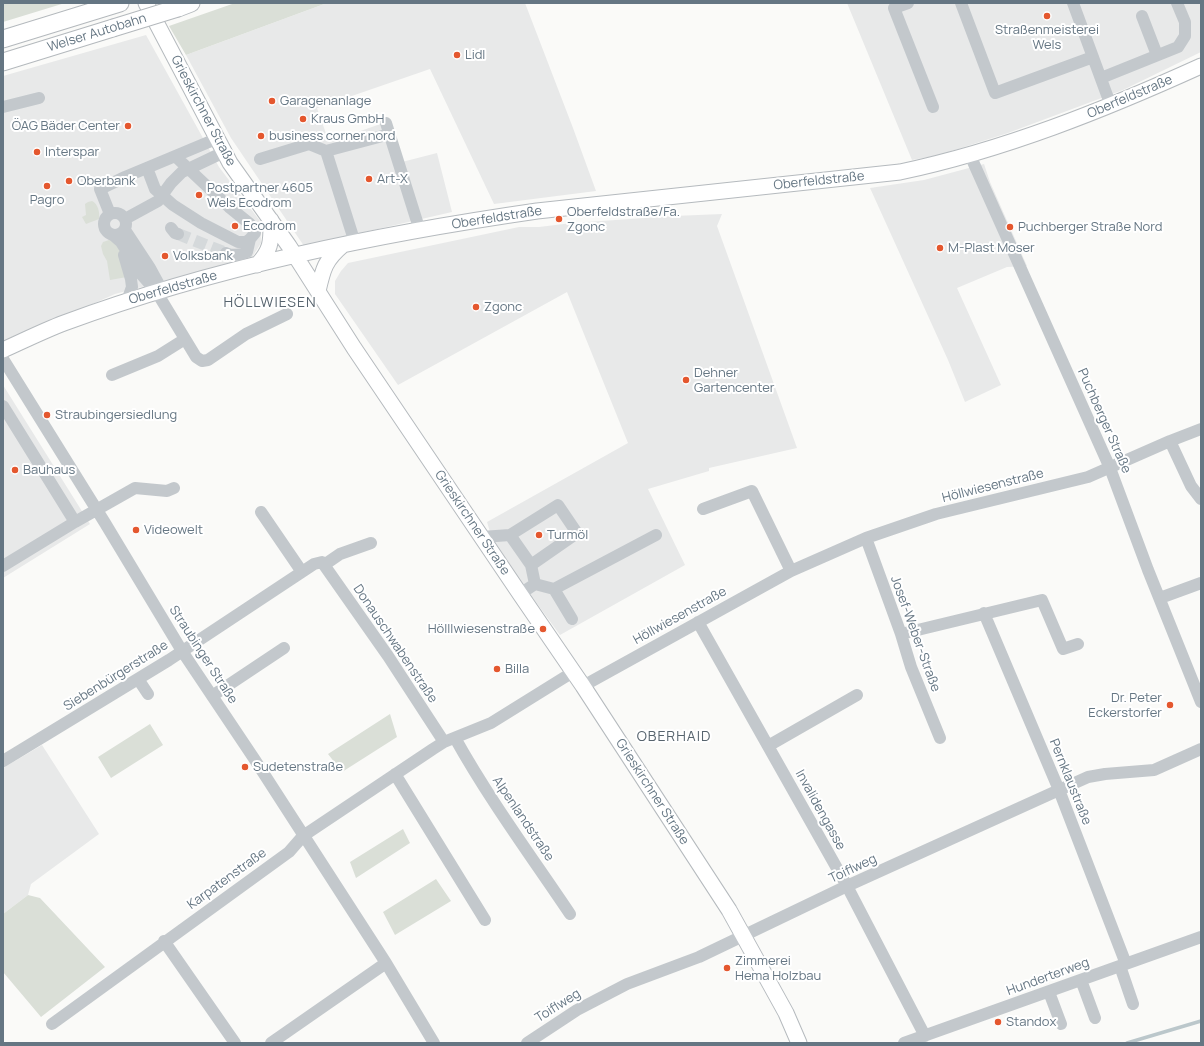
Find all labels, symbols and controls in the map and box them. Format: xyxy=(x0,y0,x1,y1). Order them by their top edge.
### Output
street label: Welser Autobahn xyxy=(46,11,148,55)
marker: Straßenmeisterei Wels xyxy=(1042,11,1052,21)
place label: Straßenmeisterei Wels xyxy=(995,22,1099,53)
place label: Lidl xyxy=(465,47,485,63)
marker: Lidl xyxy=(452,50,462,60)
street label: Grieskirchner Straße xyxy=(167,53,239,169)
street label: Oberfeldstraße xyxy=(1085,72,1175,122)
place label: Garagenanlage xyxy=(280,93,371,109)
marker: Garagenanlage xyxy=(267,96,277,106)
place label: Kraus GmbH xyxy=(311,111,384,127)
marker: Kraus GmbH xyxy=(298,114,308,124)
place label: ÖAG Bäder Center xyxy=(12,118,120,134)
marker: ÖAG Bäder Center xyxy=(123,121,133,131)
place label: business corner nord xyxy=(269,128,395,144)
marker: business corner nord xyxy=(256,131,266,141)
place label: Interspar xyxy=(45,144,99,160)
marker: Interspar xyxy=(32,147,42,157)
street label: Oberfeldstraße xyxy=(773,168,865,194)
place label: Art-X xyxy=(377,171,408,187)
place label: Oberbank xyxy=(77,173,135,189)
marker: Art-X xyxy=(364,174,374,184)
marker: Oberbank xyxy=(64,176,74,186)
place label: Postpartner 4605 Wels Ecodrom xyxy=(207,180,313,211)
marker: Pagro xyxy=(42,181,52,191)
marker: Postpartner 4605 Wels Ecodrom xyxy=(194,190,204,200)
place label: Pagro xyxy=(30,192,64,208)
street label: Oberfeldstraße xyxy=(451,203,543,233)
place label: Oberfeldstraße/Fa. Zgonc xyxy=(567,204,680,235)
marker: Oberfeldstraße/Fa. Zgonc xyxy=(554,214,564,224)
place label: Ecodrom xyxy=(243,218,296,234)
place label: Puchberger Straße Nord xyxy=(1018,219,1162,235)
marker: Ecodrom xyxy=(230,221,240,231)
marker: Puchberger Straße Nord xyxy=(1005,222,1015,232)
place label: M-Plast Moser xyxy=(948,240,1035,256)
marker: M-Plast Moser xyxy=(935,243,945,253)
place label: Volksbank xyxy=(173,248,233,264)
marker: Volksbank xyxy=(160,251,170,261)
street label: Oberfeldstraße xyxy=(127,268,219,308)
district label: HÖLLWIESEN xyxy=(223,295,317,311)
place label: Zgonc xyxy=(484,299,522,315)
marker: Zgonc xyxy=(471,302,481,312)
place label: Dehner Gartencenter xyxy=(694,365,774,396)
street label: Puchberger Straße xyxy=(1074,366,1134,476)
marker: Dehner Gartencenter xyxy=(681,375,691,385)
place label: Straubingersiedlung xyxy=(55,407,177,423)
marker: Straubingersiedlung xyxy=(42,410,52,420)
place label: Bauhaus xyxy=(23,462,75,478)
marker: Bauhaus xyxy=(10,465,20,475)
street label: Höllwiesenstraße xyxy=(941,466,1045,506)
street label: Grieskirchner Straße xyxy=(431,468,513,578)
place label: Videowelt xyxy=(144,522,203,538)
marker: Videowelt xyxy=(131,525,141,535)
place label: Turmöl xyxy=(547,527,588,543)
marker: Turmöl xyxy=(534,530,544,540)
street label: Josef-Weber-Straße xyxy=(887,574,943,694)
street label: Donauschwabenstraße xyxy=(350,582,440,706)
street label: Höllwiesenstraße xyxy=(631,584,729,648)
street label: Straubinger Straße xyxy=(165,603,241,707)
place label: Hölllwiesenstraße xyxy=(428,621,535,637)
marker: Hölllwiesenstraße xyxy=(538,624,548,634)
street label: Siebenbürgerstraße xyxy=(61,638,171,714)
place label: Billa xyxy=(505,661,529,677)
marker: Billa xyxy=(492,664,502,674)
place label: Dr. Peter Eckerstorfer xyxy=(1088,690,1162,721)
marker: Dr. Peter Eckerstorfer xyxy=(1165,700,1175,710)
district label: OBERHAID xyxy=(637,729,711,745)
street label: Grieskirchner Straße xyxy=(612,736,692,848)
street label: Pernklaustraße xyxy=(1046,737,1094,827)
place label: Sudetenstraße xyxy=(253,759,343,775)
marker: Sudetenstraße xyxy=(240,762,250,772)
street label: Invalidengasse xyxy=(792,767,848,853)
street label: Alpenlandstraße xyxy=(489,774,557,864)
street label: Karpatenstraße xyxy=(185,845,269,913)
street label: Toiflweg xyxy=(827,851,879,887)
place label: Zimmerei Hema Holzbau xyxy=(735,953,821,984)
street label: Hunderterweg xyxy=(1005,955,1091,999)
marker: Zimmerei Hema Holzbau xyxy=(722,963,732,973)
street label: Toiflweg xyxy=(532,986,584,1026)
place label: Standox xyxy=(1006,1014,1056,1030)
marker: Standox xyxy=(993,1017,1003,1027)

